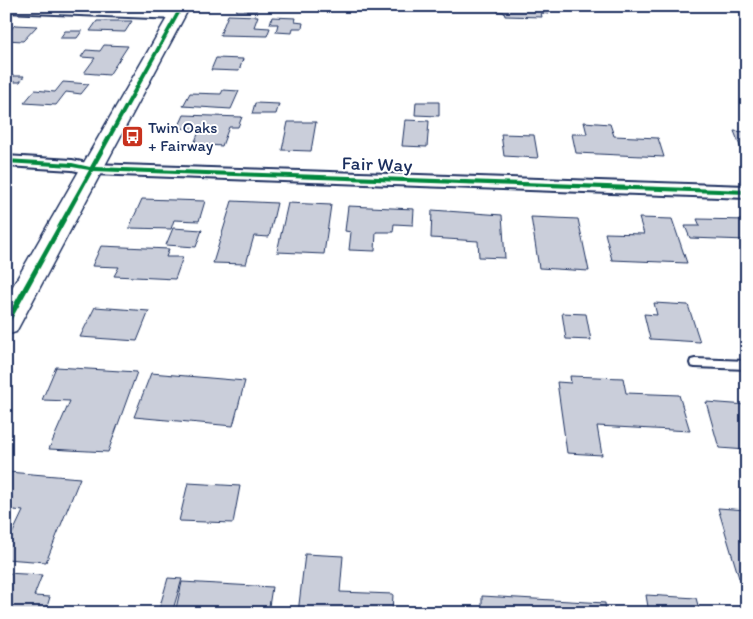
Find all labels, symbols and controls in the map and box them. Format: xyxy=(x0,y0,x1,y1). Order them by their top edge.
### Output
place label: Twin Oaks + Fairway xyxy=(148,118,217,155)
bus stop icon: Twin Oaks + Fairway xyxy=(120,124,144,148)
street label: Fair Way xyxy=(341,151,413,177)

